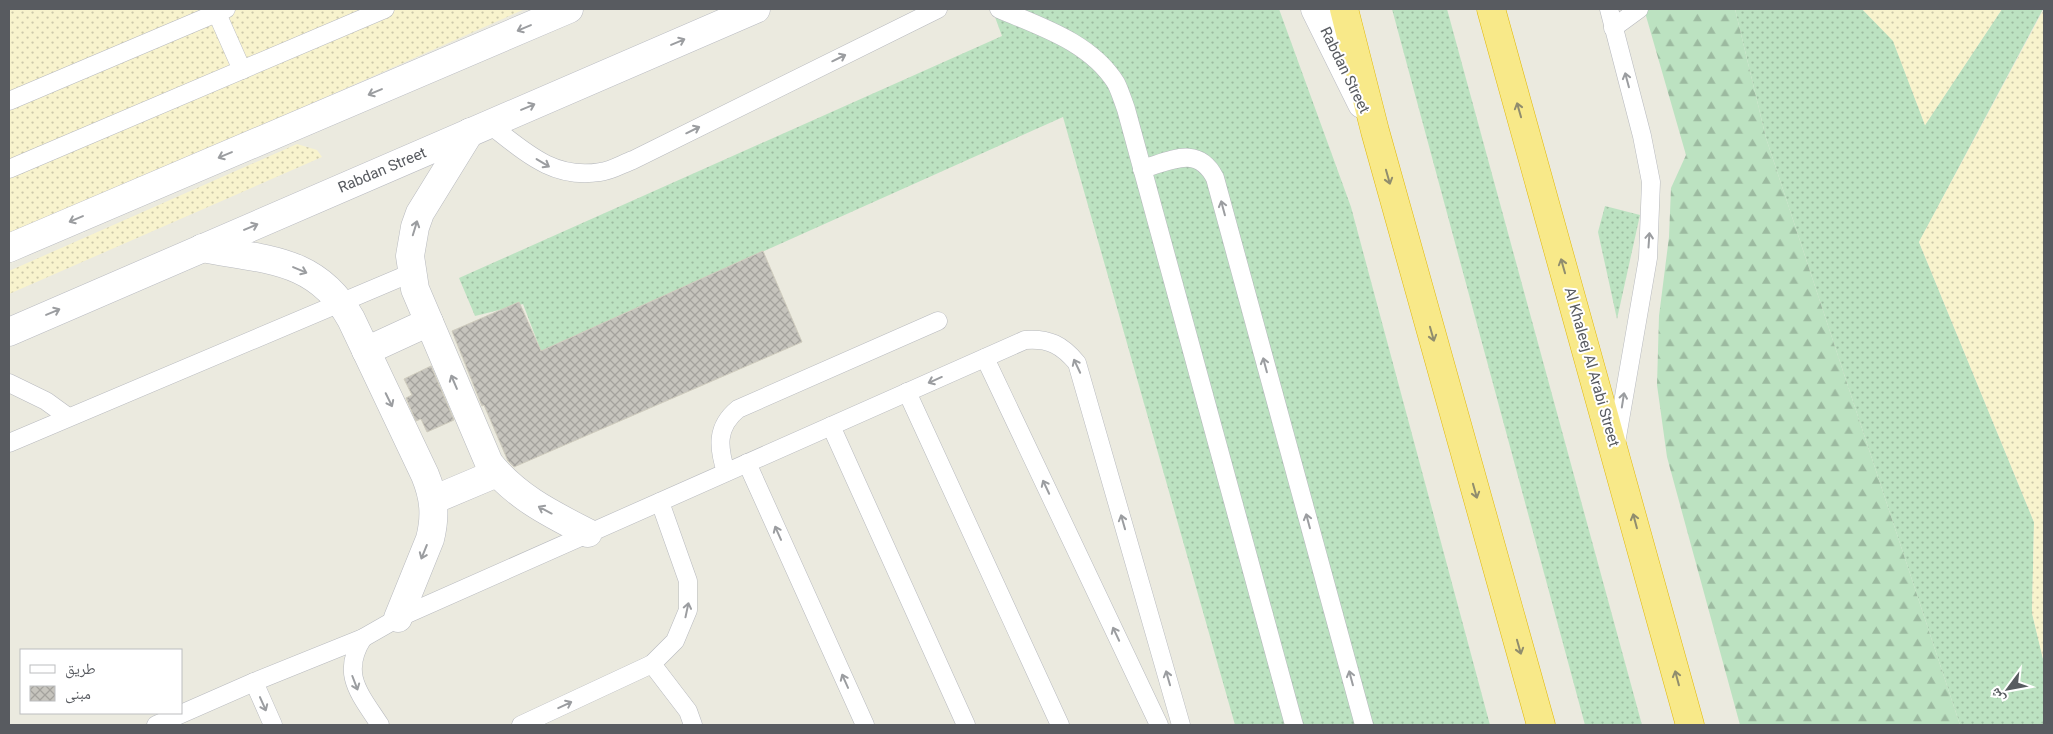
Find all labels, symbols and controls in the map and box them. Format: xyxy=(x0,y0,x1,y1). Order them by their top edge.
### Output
one-way arrow xyxy=(517,23,532,33)
street label: Rabdan Street xyxy=(1316,24,1374,116)
one-way arrow xyxy=(670,37,685,47)
one-way arrow xyxy=(831,53,846,62)
one-way arrow xyxy=(1622,73,1631,89)
one-way arrow xyxy=(368,87,383,97)
one-way arrow xyxy=(520,101,535,111)
one-way arrow xyxy=(1514,102,1524,118)
one-way arrow xyxy=(685,125,700,134)
street label: Rabdan Street xyxy=(335,143,429,197)
one-way arrow xyxy=(218,151,233,161)
one-way arrow xyxy=(535,158,549,168)
one-way arrow xyxy=(1383,169,1393,185)
one-way arrow xyxy=(1217,200,1227,216)
one-way arrow xyxy=(69,215,84,225)
one-way arrow xyxy=(243,221,258,231)
one-way arrow xyxy=(410,221,420,237)
one-way arrow xyxy=(1645,232,1654,248)
one-way arrow xyxy=(1558,259,1568,275)
one-way arrow xyxy=(292,265,307,275)
street label: Al Khaleej Al Arabi Street xyxy=(1561,285,1623,449)
one-way arrow xyxy=(45,307,60,317)
one-way arrow xyxy=(1427,326,1437,342)
one-way arrow xyxy=(1260,357,1270,373)
one-way arrow xyxy=(1072,359,1082,374)
one-way arrow xyxy=(449,375,459,390)
one-way arrow xyxy=(928,375,943,385)
one-way arrow xyxy=(385,392,394,407)
one-way arrow xyxy=(1618,392,1628,408)
one-way arrow xyxy=(1041,480,1050,495)
one-way arrow xyxy=(1471,482,1481,498)
one-way arrow xyxy=(538,505,553,515)
one-way arrow xyxy=(1118,514,1128,530)
one-way arrow xyxy=(1303,514,1312,530)
one-way arrow xyxy=(1629,514,1639,530)
one-way arrow xyxy=(773,526,783,541)
one-way arrow xyxy=(419,544,429,559)
one-way arrow xyxy=(683,602,692,618)
one-way arrow xyxy=(1110,627,1120,642)
one-way arrow xyxy=(1515,639,1524,655)
legend xyxy=(20,649,182,714)
text: طريق xyxy=(65,660,96,679)
north arrow xyxy=(1983,664,2033,714)
one-way arrow xyxy=(1162,671,1172,687)
one-way arrow xyxy=(1345,671,1355,687)
one-way arrow xyxy=(1672,671,1682,687)
one-way arrow xyxy=(840,674,850,689)
one-way arrow xyxy=(351,675,361,690)
text: مبنى xyxy=(65,685,91,704)
text: ش xyxy=(1986,685,2009,706)
one-way arrow xyxy=(259,696,269,711)
one-way arrow xyxy=(557,699,572,709)

